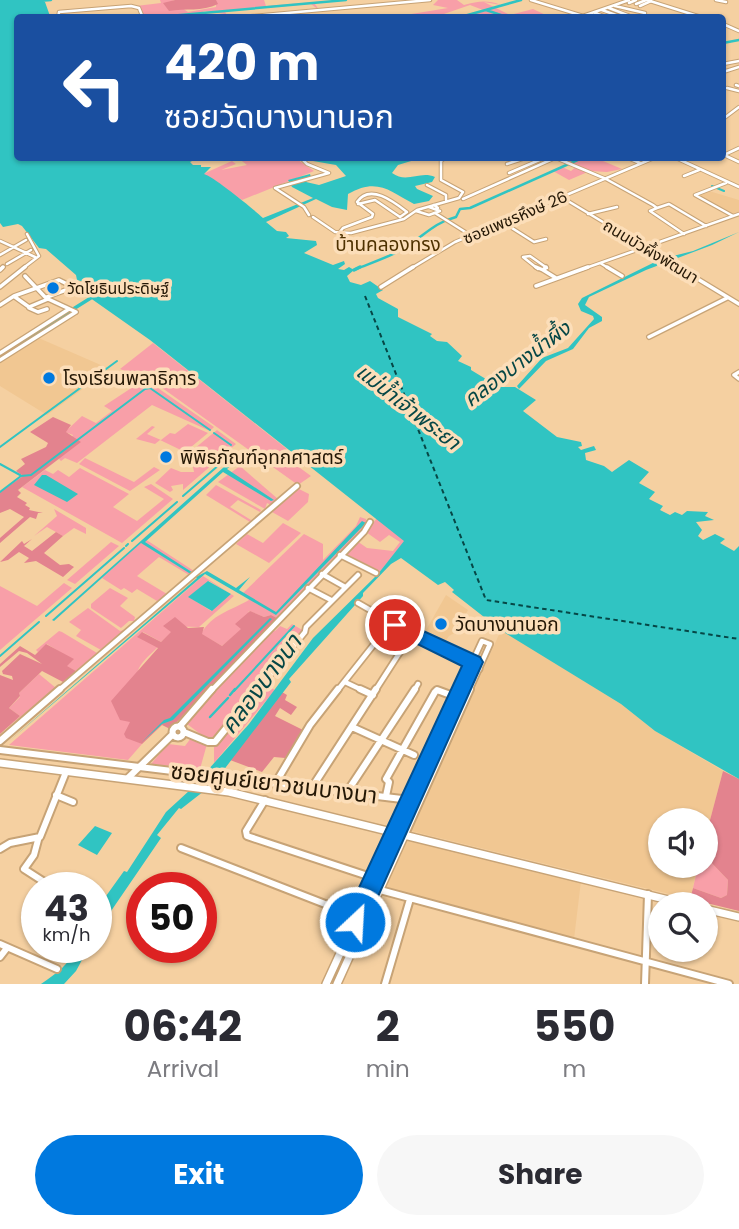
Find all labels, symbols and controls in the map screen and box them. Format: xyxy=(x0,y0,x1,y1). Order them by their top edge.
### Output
text: 420 m xyxy=(164,29,319,97)
icon: left xyxy=(49,42,140,133)
text: ซอยวัดบางนานอก xyxy=(164,94,394,139)
street label: ซอยเพชรหึงษ์ 26 xyxy=(459,185,571,250)
street label: ถนนบัวผึ้งพัฒนา xyxy=(599,214,703,289)
district label: บ้านคลองทรง xyxy=(335,231,441,258)
place label: วัดโยธินประดิษฐ์ xyxy=(67,277,169,300)
marker: วัดโยธินประดิษฐ์ xyxy=(45,280,61,296)
water label: คลองบางน้ำผึ้ง xyxy=(457,313,578,413)
water label: แม่น้ำเจ้าพระยา xyxy=(350,357,467,457)
place label: โรงเรียนพลาธิการ xyxy=(63,365,196,392)
marker: โรงเรียนพลาธิการ xyxy=(41,370,57,386)
place label: พิพิธภัณฑ์อุทกศาสตร์ xyxy=(180,444,344,471)
marker: พิพิธภัณฑ์อุทกศาสตร์ xyxy=(158,449,174,465)
pin xyxy=(365,595,425,655)
icon: arrive xyxy=(376,606,414,644)
place label: วัดบางนานอก xyxy=(455,611,559,638)
marker: วัดบางนานอก xyxy=(433,616,449,632)
water label: คลองบางนา xyxy=(212,626,310,740)
street label: ซอยศูนย์เยาวชนบางนา xyxy=(169,754,379,812)
map controls xyxy=(648,808,718,962)
button: sound xyxy=(648,808,718,878)
speed limit sign: 50 xyxy=(126,872,217,963)
text: 43 xyxy=(44,884,89,933)
position arrow xyxy=(318,885,392,959)
button: search xyxy=(648,892,718,962)
text: km/h xyxy=(43,922,90,947)
text: 06:42 xyxy=(124,997,242,1056)
text: 2 xyxy=(376,997,400,1056)
text: 550 xyxy=(533,997,615,1056)
text: Arrival xyxy=(147,1053,219,1085)
text: min xyxy=(366,1053,410,1085)
text: m xyxy=(563,1053,586,1085)
button: Exit xyxy=(35,1135,363,1215)
button: Share xyxy=(377,1135,704,1215)

